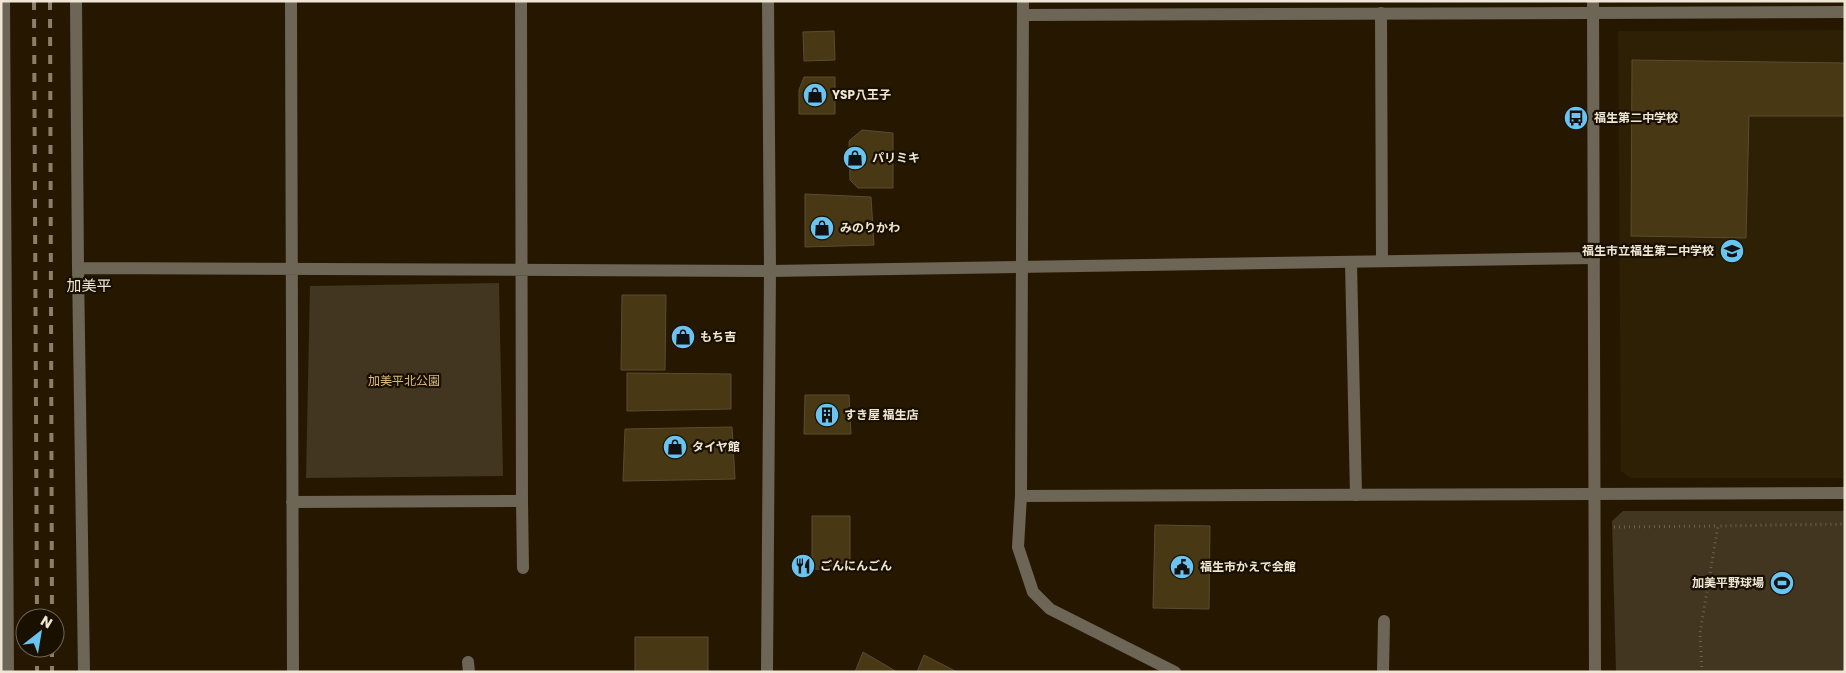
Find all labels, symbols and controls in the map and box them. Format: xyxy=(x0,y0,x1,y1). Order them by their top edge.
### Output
shop icon: YSP八王子 xyxy=(802,82,828,108)
place label: YSP八王子 xyxy=(832,86,891,103)
bus stop icon: 福生第二中学校 xyxy=(1563,105,1589,131)
place label: 福生第二中学校 xyxy=(1594,109,1678,126)
shop icon: パリミキ xyxy=(842,145,868,171)
place label: パリミキ xyxy=(872,149,920,166)
shop icon: みのりかわ xyxy=(809,215,835,241)
place label: みのりかわ xyxy=(840,219,900,236)
school or university icon: 福生市立福生第二中学校 xyxy=(1719,238,1745,264)
place label: 福生市立福生第二中学校 xyxy=(1582,242,1714,259)
district label: 加美平 xyxy=(66,275,112,296)
shop icon: もち吉 xyxy=(670,324,696,350)
place label: もち吉 xyxy=(700,328,736,345)
park label: 加美平北公園 xyxy=(368,372,440,389)
building icon: すき屋 福生店 xyxy=(814,402,840,428)
place label: すき屋 福生店 xyxy=(844,406,919,423)
shop icon: タイヤ館 xyxy=(662,434,688,460)
place label: タイヤ館 xyxy=(692,438,740,455)
restaurant icon: ごんにんごん xyxy=(790,553,816,579)
public building icon: 福生市かえで会館 xyxy=(1169,554,1195,580)
place label: ごんにんごん xyxy=(820,557,892,574)
place label: 福生市かえで会館 xyxy=(1200,558,1296,575)
sports icon: 加美平野球場 xyxy=(1769,570,1795,596)
place label: 加美平野球場 xyxy=(1692,574,1764,591)
north arrow xyxy=(15,608,65,658)
text: N xyxy=(37,611,56,633)

